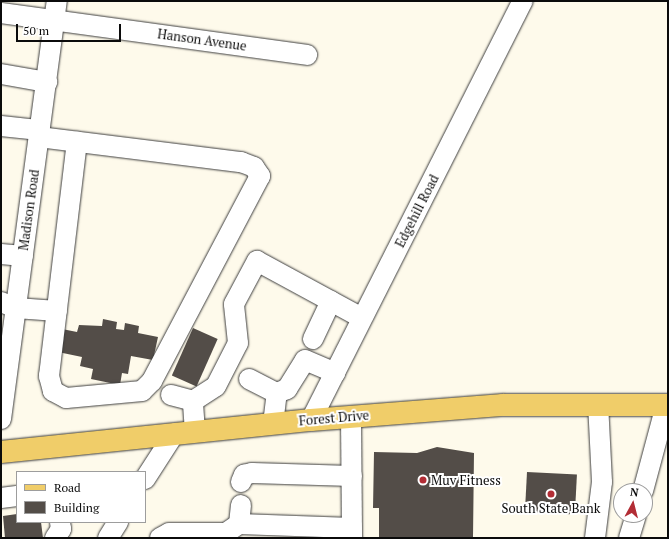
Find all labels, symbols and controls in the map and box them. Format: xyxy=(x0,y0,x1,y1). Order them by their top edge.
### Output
scale bar xyxy=(18,16,123,42)
text: 50 m xyxy=(23,23,49,38)
street label: Hanson Avenue xyxy=(156,26,248,54)
street label: Madison Road xyxy=(16,168,42,252)
street label: Edgehill Road xyxy=(392,172,442,250)
street label: Forest Drive xyxy=(298,407,370,429)
legend xyxy=(16,471,146,523)
place label: Muv Fitness xyxy=(431,472,501,488)
marker: Muv Fitness xyxy=(418,475,428,485)
text: Road xyxy=(54,480,81,495)
north arrow xyxy=(613,483,653,523)
text: N xyxy=(629,485,639,500)
marker: South State Bank xyxy=(546,489,556,499)
text: Building xyxy=(54,500,99,515)
place label: South State Bank xyxy=(501,500,601,516)

